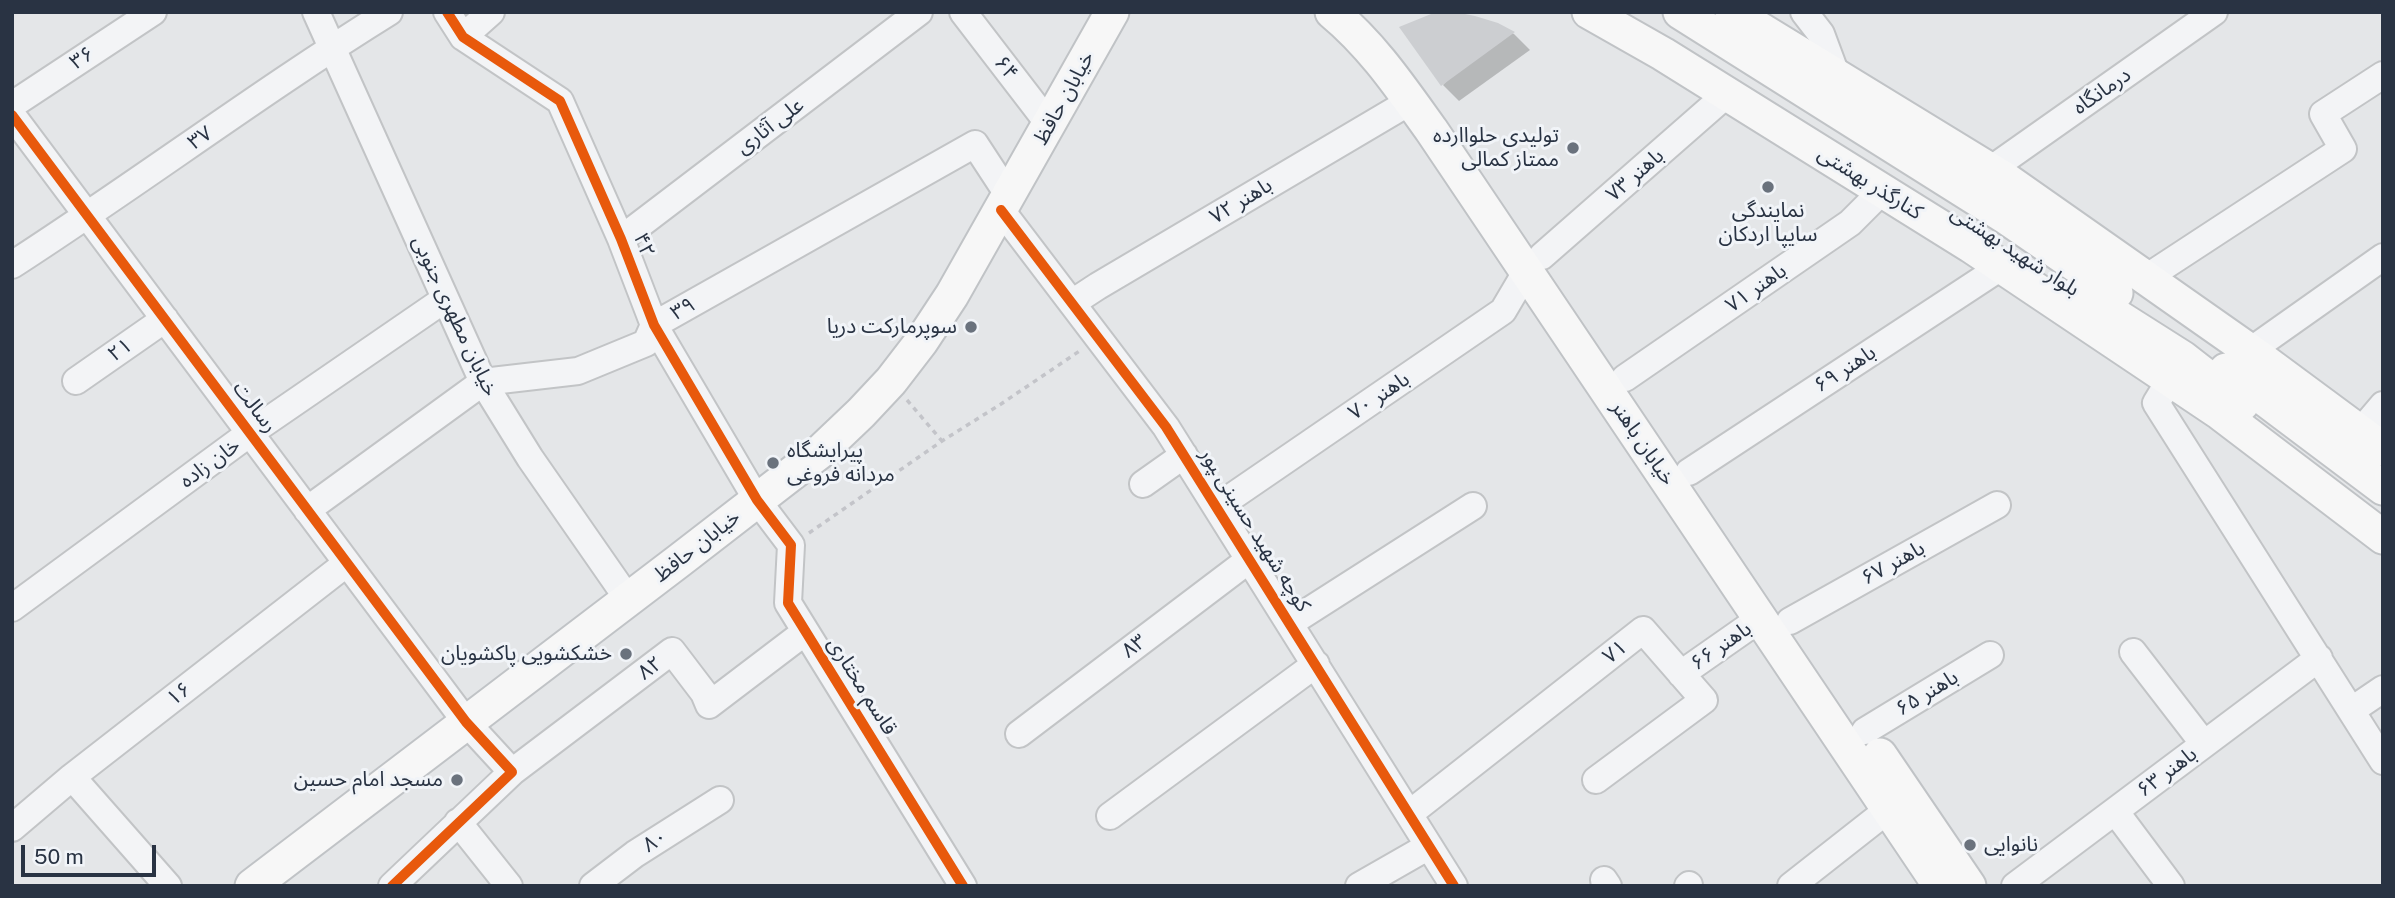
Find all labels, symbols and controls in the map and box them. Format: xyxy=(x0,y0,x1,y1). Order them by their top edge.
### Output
street label: ۳۶ xyxy=(65,41,99,75)
street label: خیابان حافظ xyxy=(1028,47,1100,149)
street label: ۶۴ xyxy=(989,51,1023,85)
street label: درمانگاه xyxy=(2068,62,2136,120)
street label: علی آثاری xyxy=(731,92,809,160)
street label: ۳۷ xyxy=(183,121,217,155)
place label: تولیدی حلواارده ممتاز کمالی xyxy=(1433,123,1559,173)
marker: تولیدی حلواارده ممتاز کمالی xyxy=(1565,140,1581,156)
street label: کنارگذر بهشتی xyxy=(1813,141,1927,225)
street label: باهنر ۷۳ xyxy=(1601,143,1669,207)
street label: باهنر ۷۲ xyxy=(1205,173,1277,229)
marker: نمایندگی سایپا اردکان xyxy=(1760,179,1776,195)
place label: نمایندگی سایپا اردکان xyxy=(1718,198,1818,248)
street label: بلوار شهید بهشتی xyxy=(1946,200,2084,302)
street label: ۴۲ xyxy=(628,229,660,261)
street label: خیابان مطهری جنوبی xyxy=(407,232,503,400)
street label: باهنر ۷۱ xyxy=(1721,258,1791,318)
street label: ۳۹ xyxy=(666,292,700,326)
place label: سوپرمارکت دریا xyxy=(827,314,957,340)
marker: سوپرمارکت دریا xyxy=(963,319,979,335)
street label: ۲۱ xyxy=(103,333,137,367)
street label: باهنر ۶۹ xyxy=(1809,340,1881,398)
street label: باهنر ۷۰ xyxy=(1344,366,1414,426)
street label: رسالت xyxy=(227,376,283,438)
street label: خیابان باهنر xyxy=(1605,396,1681,490)
street label: خان زاده xyxy=(175,433,245,493)
place label: پیرایشگاه مردانه فروغی xyxy=(787,438,895,488)
street label: کوچه شهید حسینی ‍پور xyxy=(1194,443,1316,617)
marker: پیرایشگاه مردانه فروغی xyxy=(765,455,781,471)
street label: خیابان حافظ xyxy=(649,504,745,588)
street label: باهنر ۶۷ xyxy=(1857,535,1929,591)
street label: باهنر ۶۶ xyxy=(1686,616,1756,676)
street label: ۸۳ xyxy=(1117,629,1151,663)
street label: قاسم مختاری xyxy=(822,632,902,740)
street label: ۷۱ xyxy=(1598,635,1632,669)
place label: خشکشویی پاکشویان xyxy=(441,641,612,667)
marker: خشکشویی پاکشویان xyxy=(618,646,634,662)
street label: ۸۲ xyxy=(633,651,667,685)
street label: باهنر ۶۵ xyxy=(1891,665,1963,721)
street label: ۱۶ xyxy=(162,677,196,711)
street label: باهنر ۶۳ xyxy=(2132,741,2202,803)
place label: مسجد امام حسین xyxy=(294,767,443,793)
marker: مسجد امام حسین xyxy=(449,772,465,788)
street label: ۸۰ xyxy=(638,824,672,858)
scale bar xyxy=(24,832,159,876)
place label: نانوایی xyxy=(1984,832,2038,858)
marker: نانوایی xyxy=(1962,837,1978,853)
text: 50 m xyxy=(34,844,84,869)

